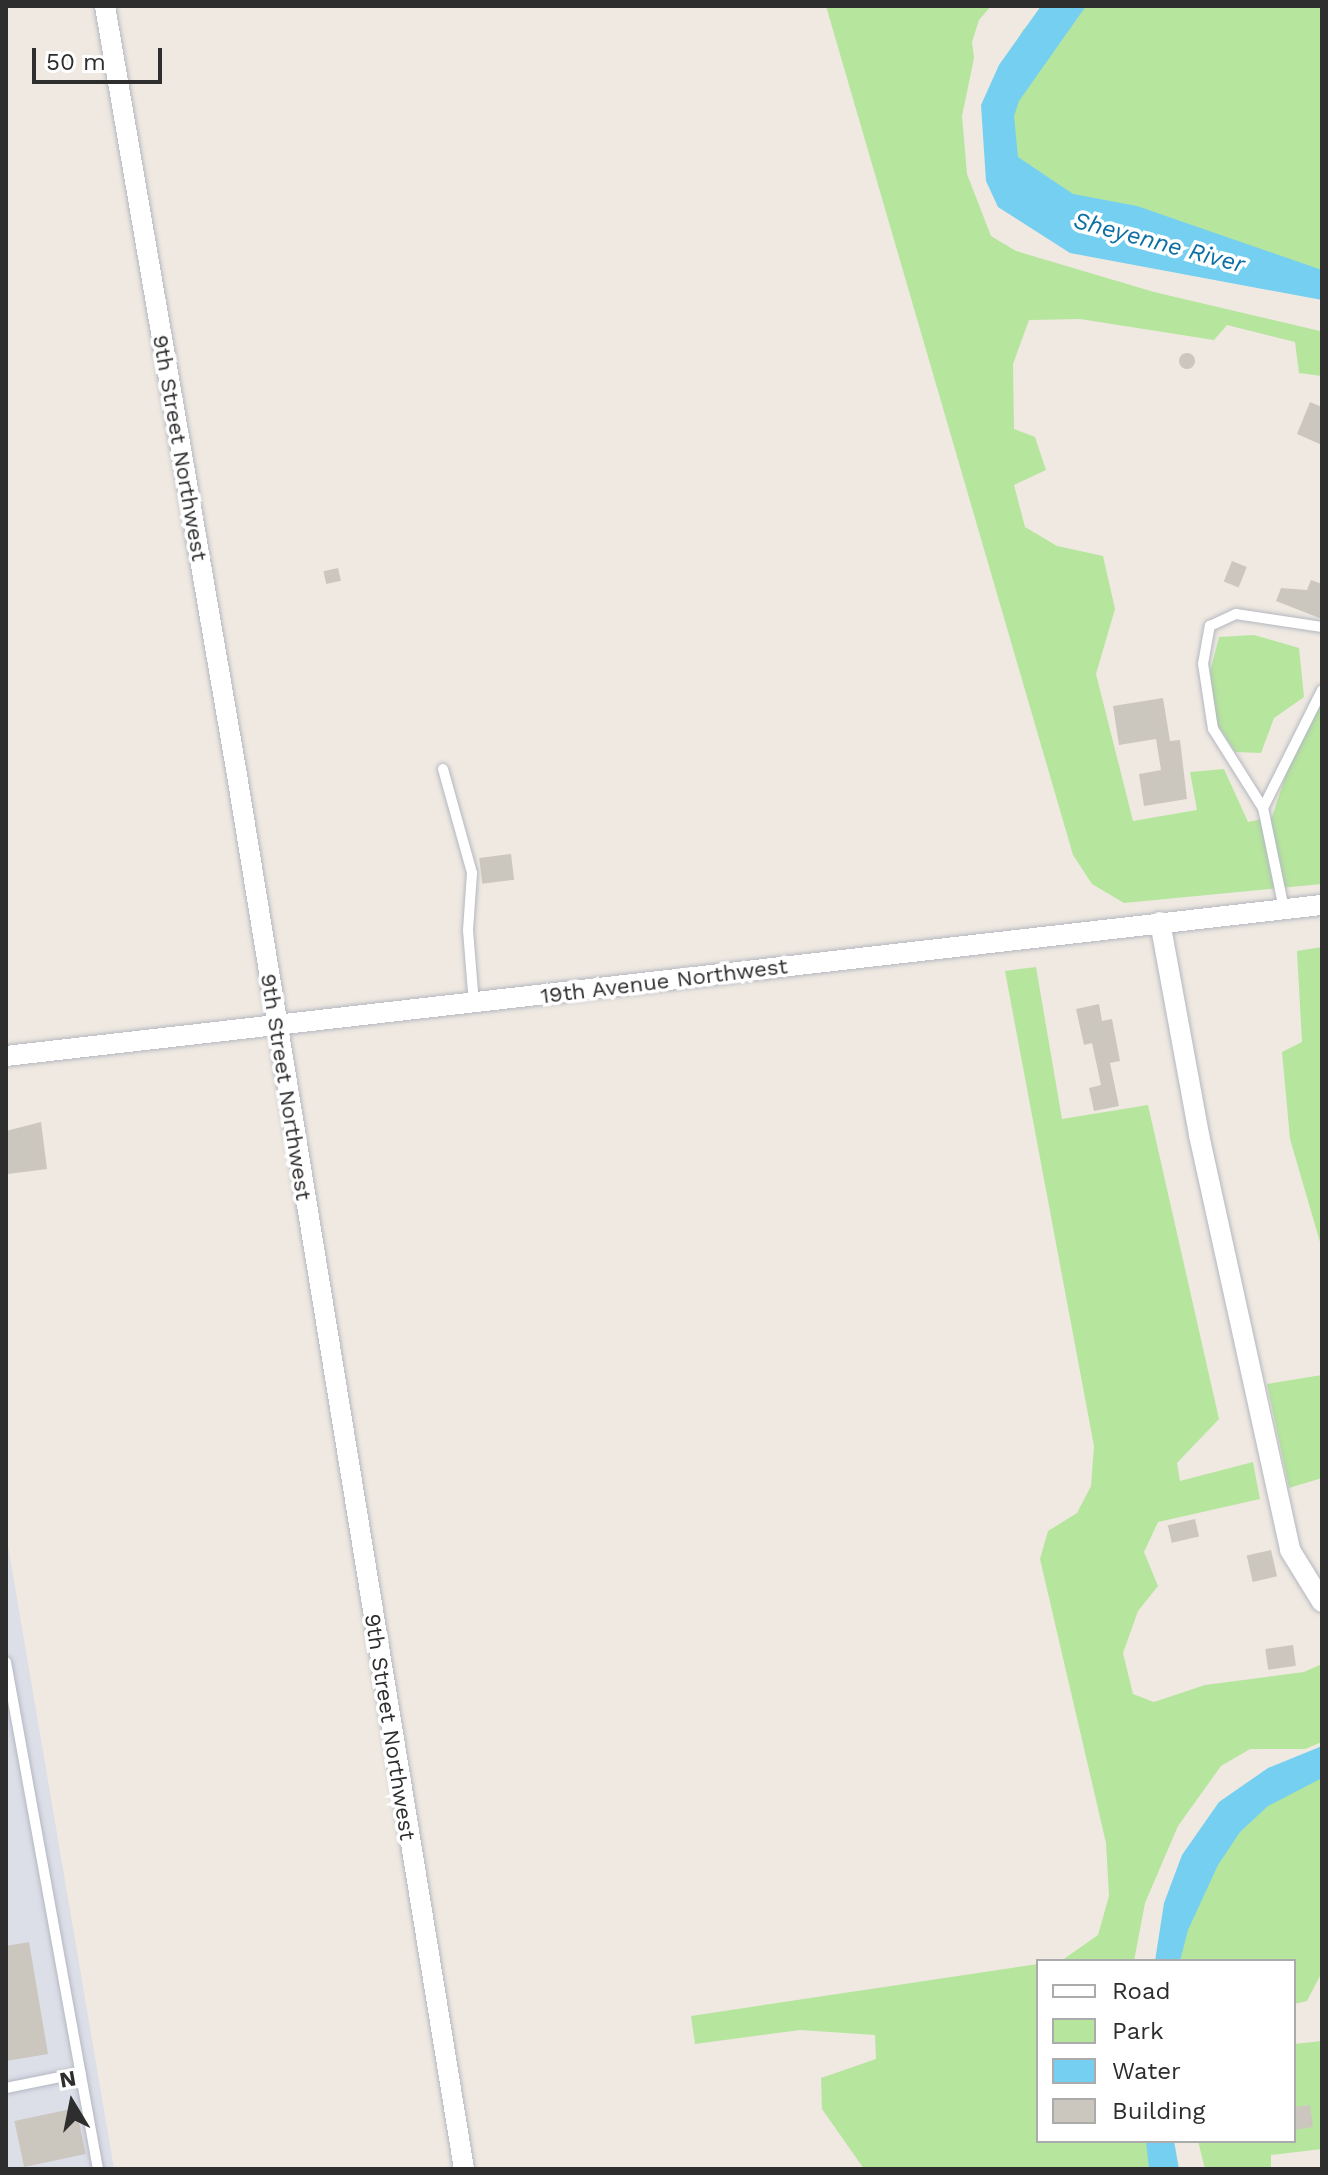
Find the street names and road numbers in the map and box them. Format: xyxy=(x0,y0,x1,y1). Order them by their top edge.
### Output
street label: 9th Street Northwest xyxy=(147,333,213,563)
street label: 19th Avenue Northwest xyxy=(539,953,789,1009)
street label: 9th Street Northwest xyxy=(255,972,317,1202)
street label: 9th Street Northwest xyxy=(359,1612,421,1842)

